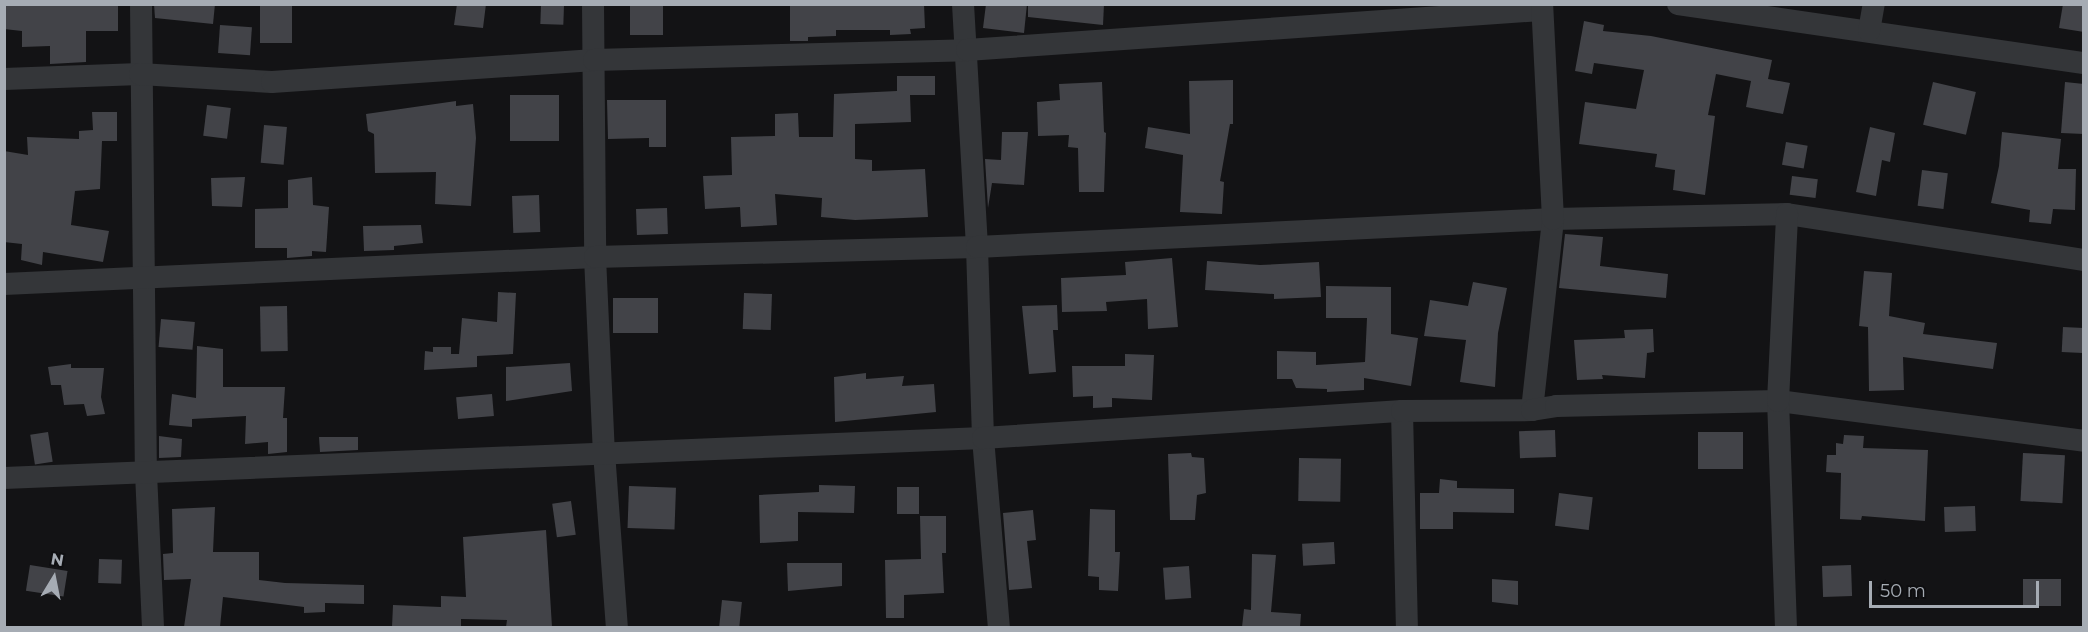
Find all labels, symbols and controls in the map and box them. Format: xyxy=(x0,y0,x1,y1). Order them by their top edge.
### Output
north arrow xyxy=(24,548,84,608)
text: N xyxy=(49,549,65,570)
scale bar xyxy=(1872,569,2042,607)
text: 50 m xyxy=(1880,580,1926,602)

